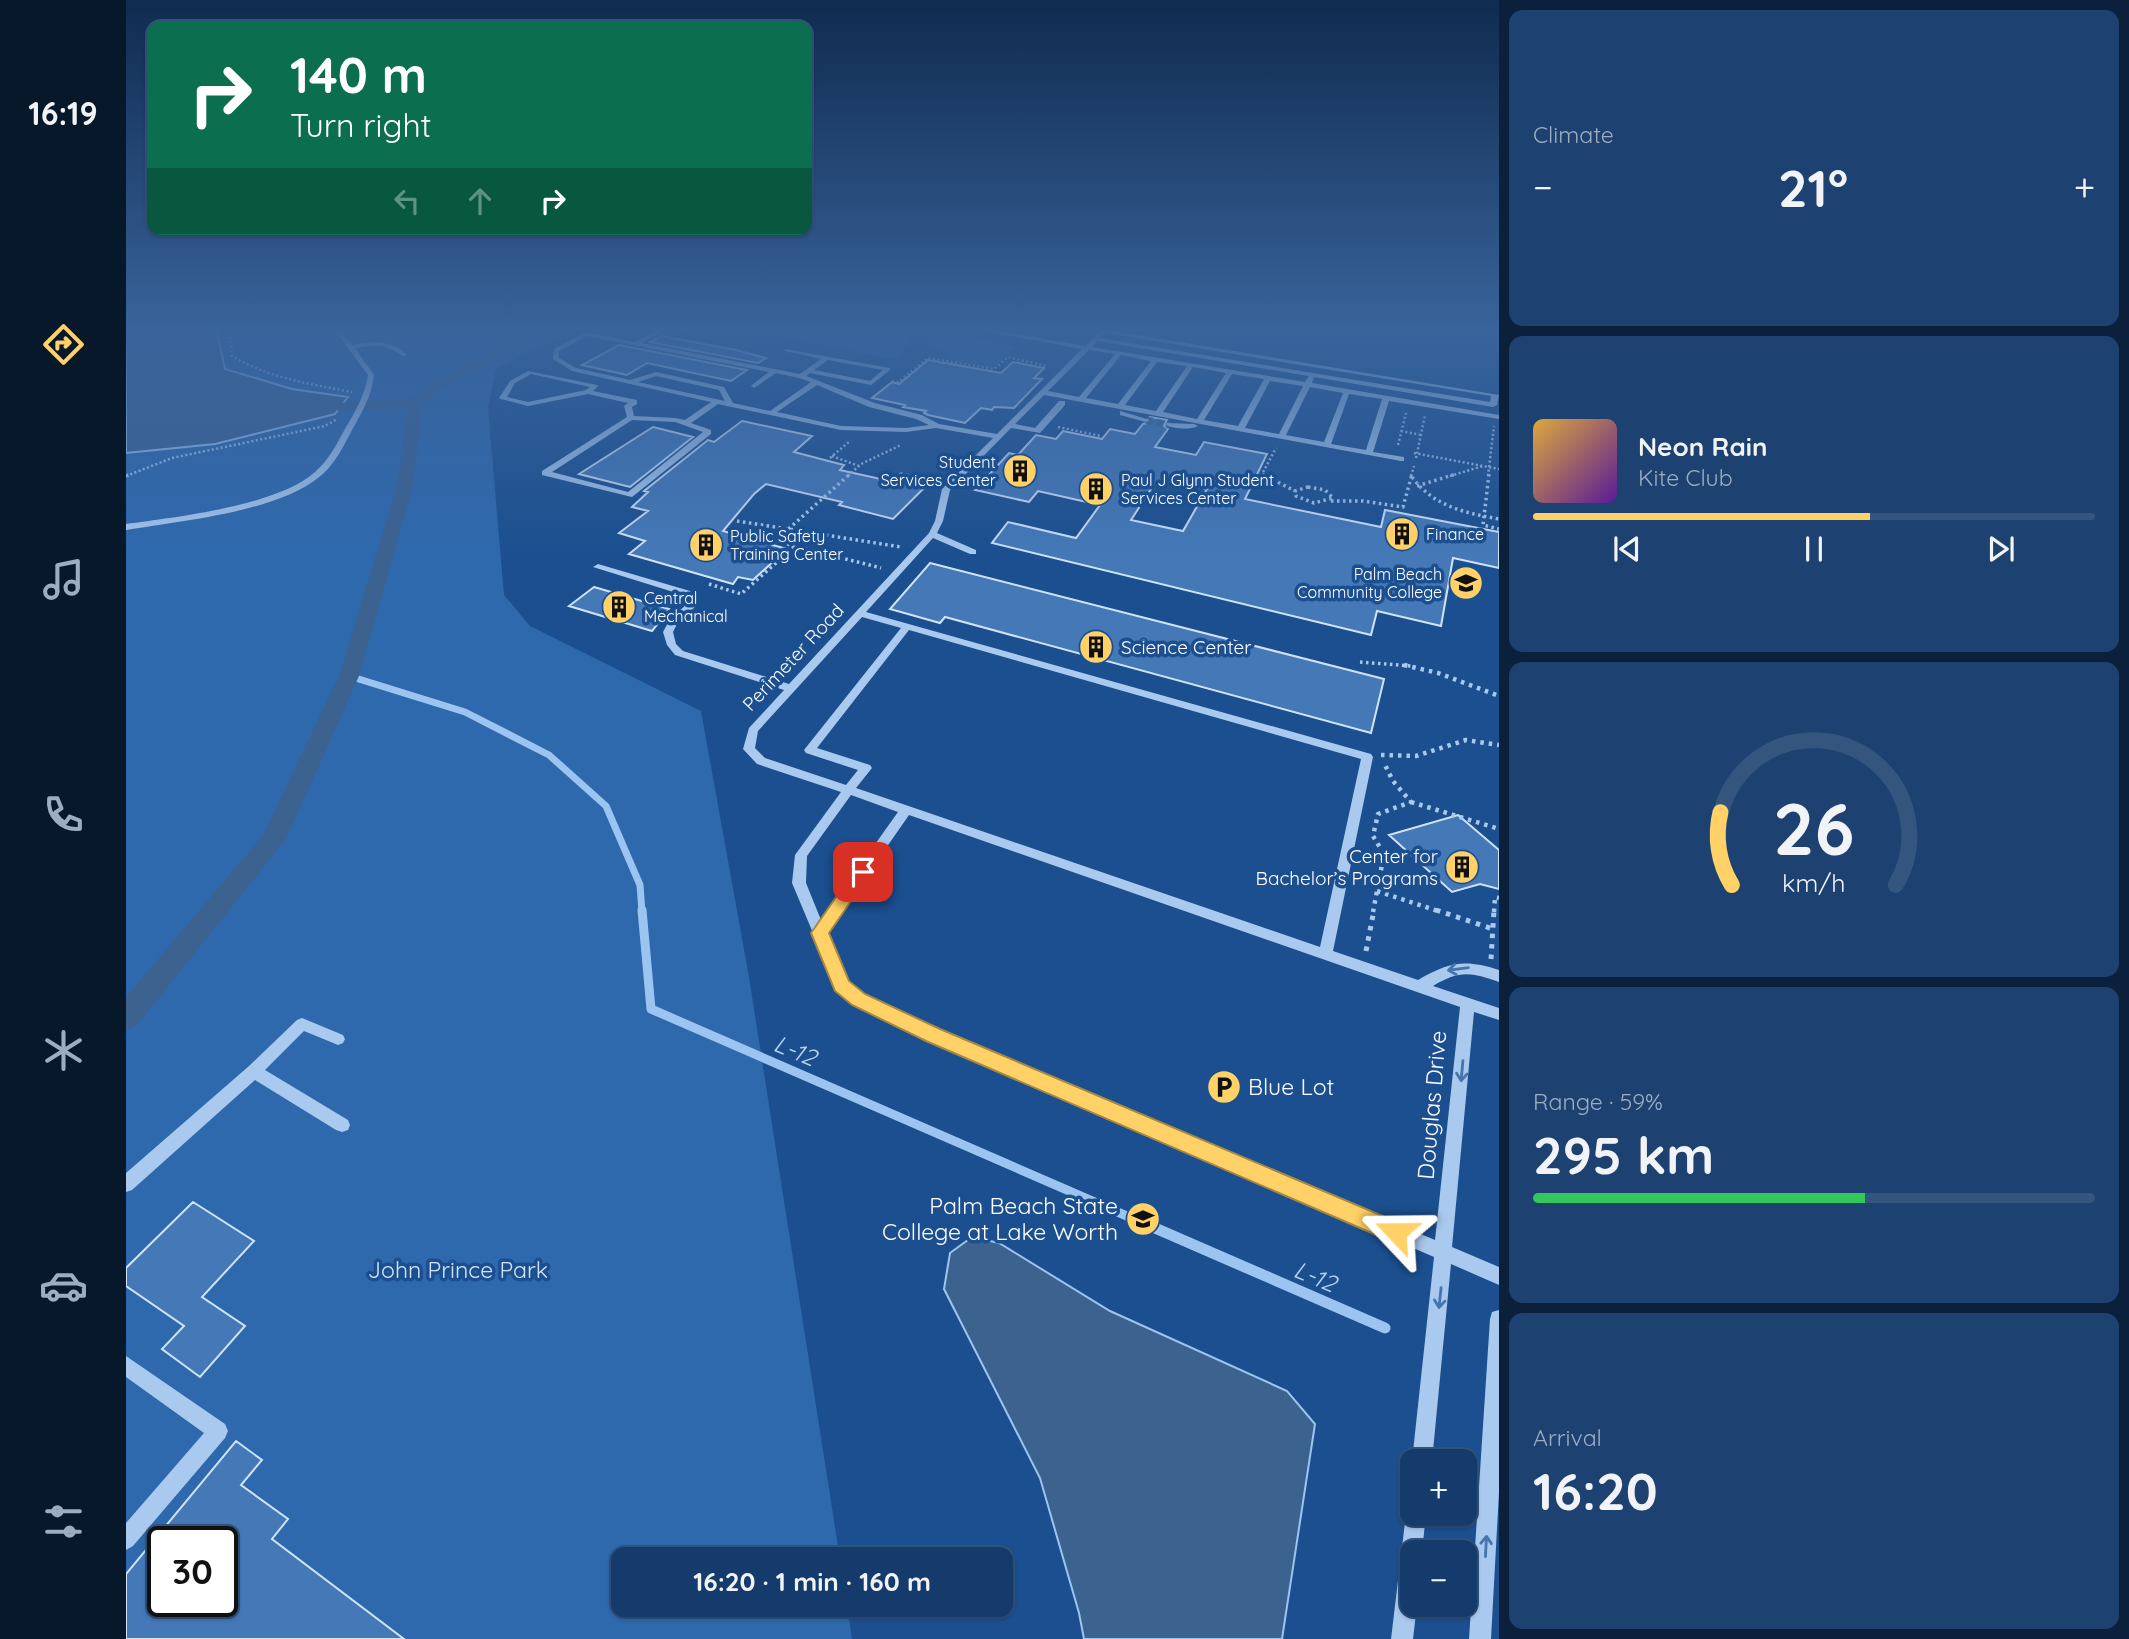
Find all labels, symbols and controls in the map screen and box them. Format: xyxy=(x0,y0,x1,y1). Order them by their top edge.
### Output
text: 140 m xyxy=(290,44,427,105)
icon: right xyxy=(175,49,266,140)
text: 16:19 xyxy=(28,93,98,133)
text: Turn right xyxy=(290,105,431,145)
text: Climate xyxy=(1533,120,1614,149)
text: 21° xyxy=(1778,155,1848,220)
text: − xyxy=(1533,163,1553,211)
text: + xyxy=(2074,163,2095,211)
icon: left xyxy=(388,182,426,220)
icon: ahead xyxy=(461,182,499,220)
icon: right xyxy=(534,182,572,220)
icon: directions xyxy=(39,320,88,369)
text: Neon Rain xyxy=(1638,430,1767,463)
place label: Student Services Center xyxy=(881,452,996,490)
building icon: Student Services Center xyxy=(1001,452,1039,490)
text: Kite Club xyxy=(1638,463,1733,492)
building icon: Paul J Glynn Student Services Center xyxy=(1077,470,1115,508)
place label: Paul J Glynn Student Services Center xyxy=(1121,470,1274,508)
building icon: Finance xyxy=(1383,515,1421,553)
place label: Finance xyxy=(1426,524,1484,544)
building icon: Public Safety Training Center xyxy=(687,526,725,564)
place label: Public Safety Training Center xyxy=(730,526,843,564)
icon: previous xyxy=(1608,530,1646,568)
icon: pause xyxy=(1795,530,1833,568)
icon: next xyxy=(1982,530,2020,568)
icon: music xyxy=(39,555,88,604)
place label: Palm Beach Community College xyxy=(1297,564,1442,602)
school or university icon: Palm Beach Community College xyxy=(1447,564,1485,602)
building icon: Central Mechanical xyxy=(600,588,638,626)
place label: Central Mechanical xyxy=(644,588,728,626)
street label: Perimeter Road xyxy=(737,598,849,716)
building icon: Science Center xyxy=(1077,628,1115,666)
place label: Science Center xyxy=(1121,635,1252,659)
text: 26 xyxy=(1773,783,1855,874)
icon: phone xyxy=(39,790,88,839)
pin xyxy=(833,842,893,902)
place label: Center for Bachelor’s Programs xyxy=(1256,844,1439,890)
building icon: Center for Bachelor’s Programs xyxy=(1443,848,1481,886)
icon: arrive xyxy=(844,853,882,891)
text: km/h xyxy=(1782,867,1846,898)
one-way arrow xyxy=(1447,963,1469,976)
icon: climate xyxy=(39,1026,88,1075)
water label: L-12 xyxy=(770,1028,823,1073)
street label: Douglas Drive xyxy=(1411,1029,1452,1181)
one-way arrow xyxy=(1455,1060,1468,1082)
parking icon: Blue Lot xyxy=(1205,1068,1243,1106)
place label: Blue Lot xyxy=(1248,1072,1335,1101)
text: Range · 59% xyxy=(1533,1087,1663,1116)
text: 295 km xyxy=(1533,1122,1714,1187)
place label: Palm Beach State College at Lake Worth xyxy=(882,1191,1118,1246)
position arrow xyxy=(1359,1195,1433,1269)
school or university icon: Palm Beach State College at Lake Worth xyxy=(1124,1200,1162,1238)
water label: L-12 xyxy=(1290,1254,1343,1299)
park label: John Prince Park xyxy=(368,1255,548,1284)
icon: car xyxy=(39,1261,88,1310)
one-way arrow xyxy=(1433,1286,1446,1309)
text: Arrival xyxy=(1533,1423,1602,1452)
map controls xyxy=(1400,1449,1477,1617)
button: + xyxy=(1400,1449,1477,1526)
text: 16:20 xyxy=(1533,1458,1658,1523)
icon: filters xyxy=(39,1497,88,1546)
speed limit sign: 30 xyxy=(147,1526,238,1617)
one-way arrow xyxy=(1479,1535,1492,1558)
button: − xyxy=(1400,1540,1477,1617)
text: 16:20 · 1 min · 160 m xyxy=(693,1565,931,1598)

